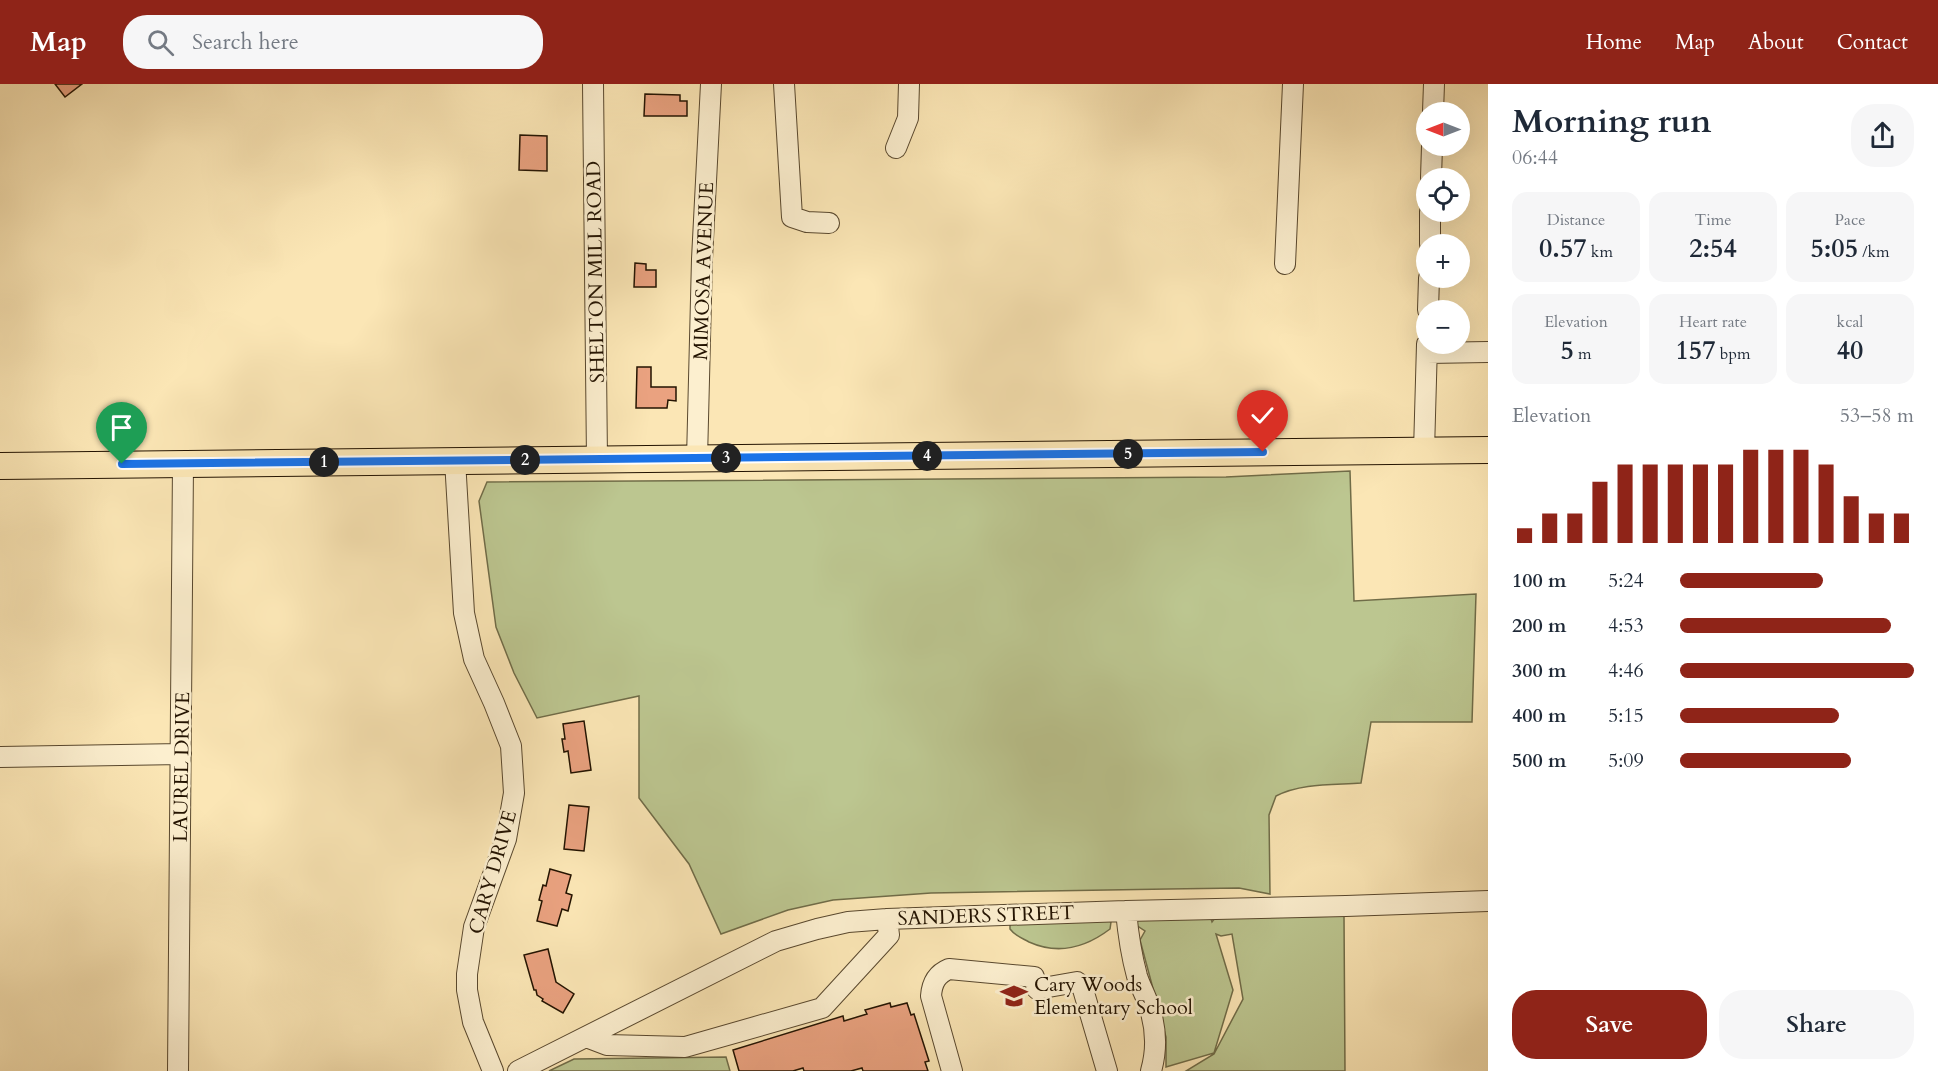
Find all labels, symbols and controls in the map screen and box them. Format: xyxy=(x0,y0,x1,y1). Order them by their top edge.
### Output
search box xyxy=(123,15,543,69)
text: Map xyxy=(30,23,87,61)
icon: search xyxy=(144,26,177,59)
text: Search here xyxy=(192,27,299,57)
text: Home xyxy=(1586,28,1642,57)
text: Map xyxy=(1675,28,1715,57)
text: About xyxy=(1748,28,1804,57)
text: Contact xyxy=(1837,28,1908,57)
text: Morning run xyxy=(1512,99,1712,144)
north arrow xyxy=(1416,102,1470,156)
map controls xyxy=(1416,102,1470,354)
button: share xyxy=(1851,104,1914,167)
text: 06:44 xyxy=(1512,144,1558,171)
street label: SHELTON MILL ROAD xyxy=(580,161,611,383)
button: locate xyxy=(1416,168,1470,222)
street label: MIMOSA AVENUE xyxy=(687,181,720,361)
text: Distance xyxy=(1547,209,1605,231)
text: Time xyxy=(1694,209,1732,231)
text: Pace xyxy=(1835,209,1865,231)
text: 0.57 xyxy=(1539,231,1587,266)
text: 2:54 xyxy=(1689,231,1737,266)
text: 5:05 xyxy=(1810,231,1858,266)
button: + xyxy=(1416,234,1470,288)
text: km xyxy=(1587,241,1613,263)
text: /km xyxy=(1858,241,1890,263)
button: − xyxy=(1416,300,1470,354)
text: Elevation xyxy=(1544,311,1608,333)
text: Heart rate xyxy=(1679,311,1747,333)
text: kcal xyxy=(1837,311,1863,333)
text: 5 xyxy=(1560,333,1574,368)
text: 157 xyxy=(1676,333,1716,368)
text: 40 xyxy=(1837,333,1863,368)
text: m xyxy=(1574,343,1592,365)
text: bpm xyxy=(1716,343,1750,365)
pin xyxy=(1237,390,1288,452)
icon: check xyxy=(1246,399,1279,432)
pin xyxy=(96,402,147,464)
text: Elevation xyxy=(1512,402,1591,429)
text: 53–58 m xyxy=(1840,402,1914,429)
icon: arrive xyxy=(105,411,138,444)
pin: 5 xyxy=(1113,439,1143,469)
pin: 4 xyxy=(912,441,942,471)
pin: 3 xyxy=(711,443,741,473)
text: 5 xyxy=(1124,443,1132,465)
pin: 2 xyxy=(510,445,540,475)
text: 4 xyxy=(923,445,931,467)
pin: 1 xyxy=(309,447,339,477)
text: 3 xyxy=(722,447,730,469)
text: 2 xyxy=(521,449,529,471)
text: 1 xyxy=(320,451,328,473)
text: 100 m xyxy=(1512,567,1567,594)
text: 5:24 xyxy=(1608,567,1644,594)
text: 200 m xyxy=(1512,612,1567,639)
text: 4:53 xyxy=(1608,612,1644,639)
text: 300 m xyxy=(1512,657,1567,684)
text: 4:46 xyxy=(1608,657,1644,684)
street label: LAUREL DRIVE xyxy=(167,692,196,842)
text: 400 m xyxy=(1512,702,1567,729)
text: 5:15 xyxy=(1608,702,1644,729)
text: 500 m xyxy=(1512,747,1567,774)
text: 5:09 xyxy=(1608,747,1644,774)
street label: CARY DRIVE xyxy=(462,807,523,937)
street label: SANDERS STREET xyxy=(897,899,1075,932)
place label: Cary Woods Elementary School xyxy=(1034,971,1193,1021)
school or university icon: Cary Woods Elementary School xyxy=(999,981,1029,1011)
button: Save xyxy=(1512,990,1707,1059)
button: Share xyxy=(1719,990,1914,1059)

